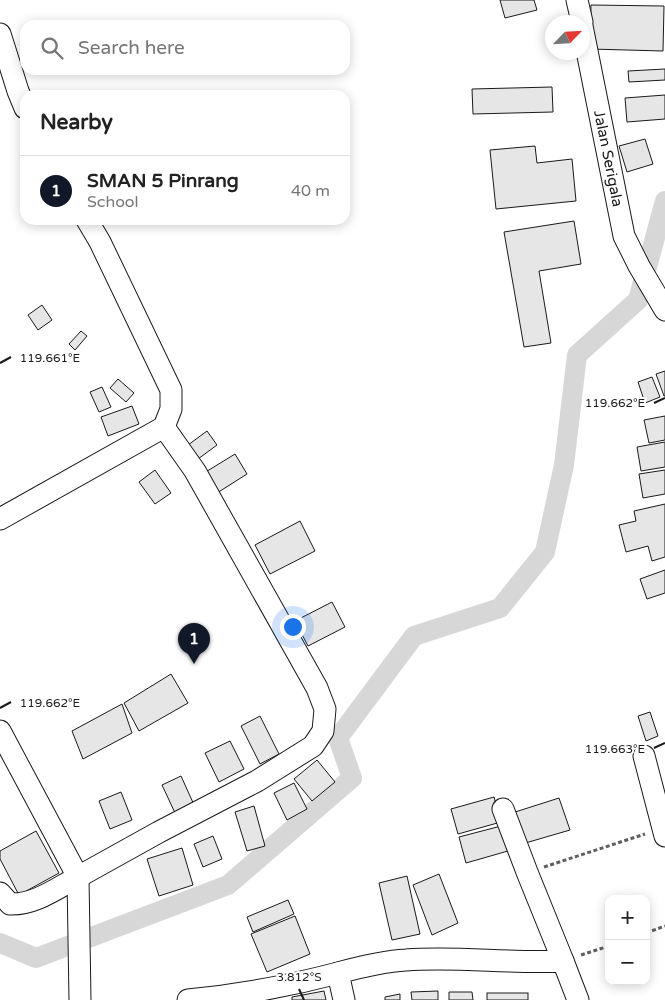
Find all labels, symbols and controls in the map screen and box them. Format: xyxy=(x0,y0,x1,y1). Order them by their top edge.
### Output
north arrow xyxy=(545,15,590,60)
search box xyxy=(20,20,350,75)
icon: search xyxy=(38,34,66,62)
text: Search here xyxy=(78,37,185,59)
street label: Jalan Serigala xyxy=(590,109,627,208)
text: Nearby xyxy=(40,110,113,135)
text: SMAN 5 Pinrang xyxy=(87,170,239,192)
text: 1 xyxy=(51,181,61,201)
text: 40 m xyxy=(291,181,330,201)
text: School xyxy=(87,192,139,212)
text: 119.661°E xyxy=(20,351,81,365)
text: 119.662°E xyxy=(585,396,646,410)
your location xyxy=(280,614,306,640)
pin: 1 xyxy=(178,623,210,664)
text: 119.662°E xyxy=(20,696,81,710)
text: 119.663°E xyxy=(585,742,646,756)
map controls xyxy=(605,895,650,985)
button: + xyxy=(605,895,650,940)
button: − xyxy=(605,940,650,985)
text: 3.812°S xyxy=(276,970,322,984)

